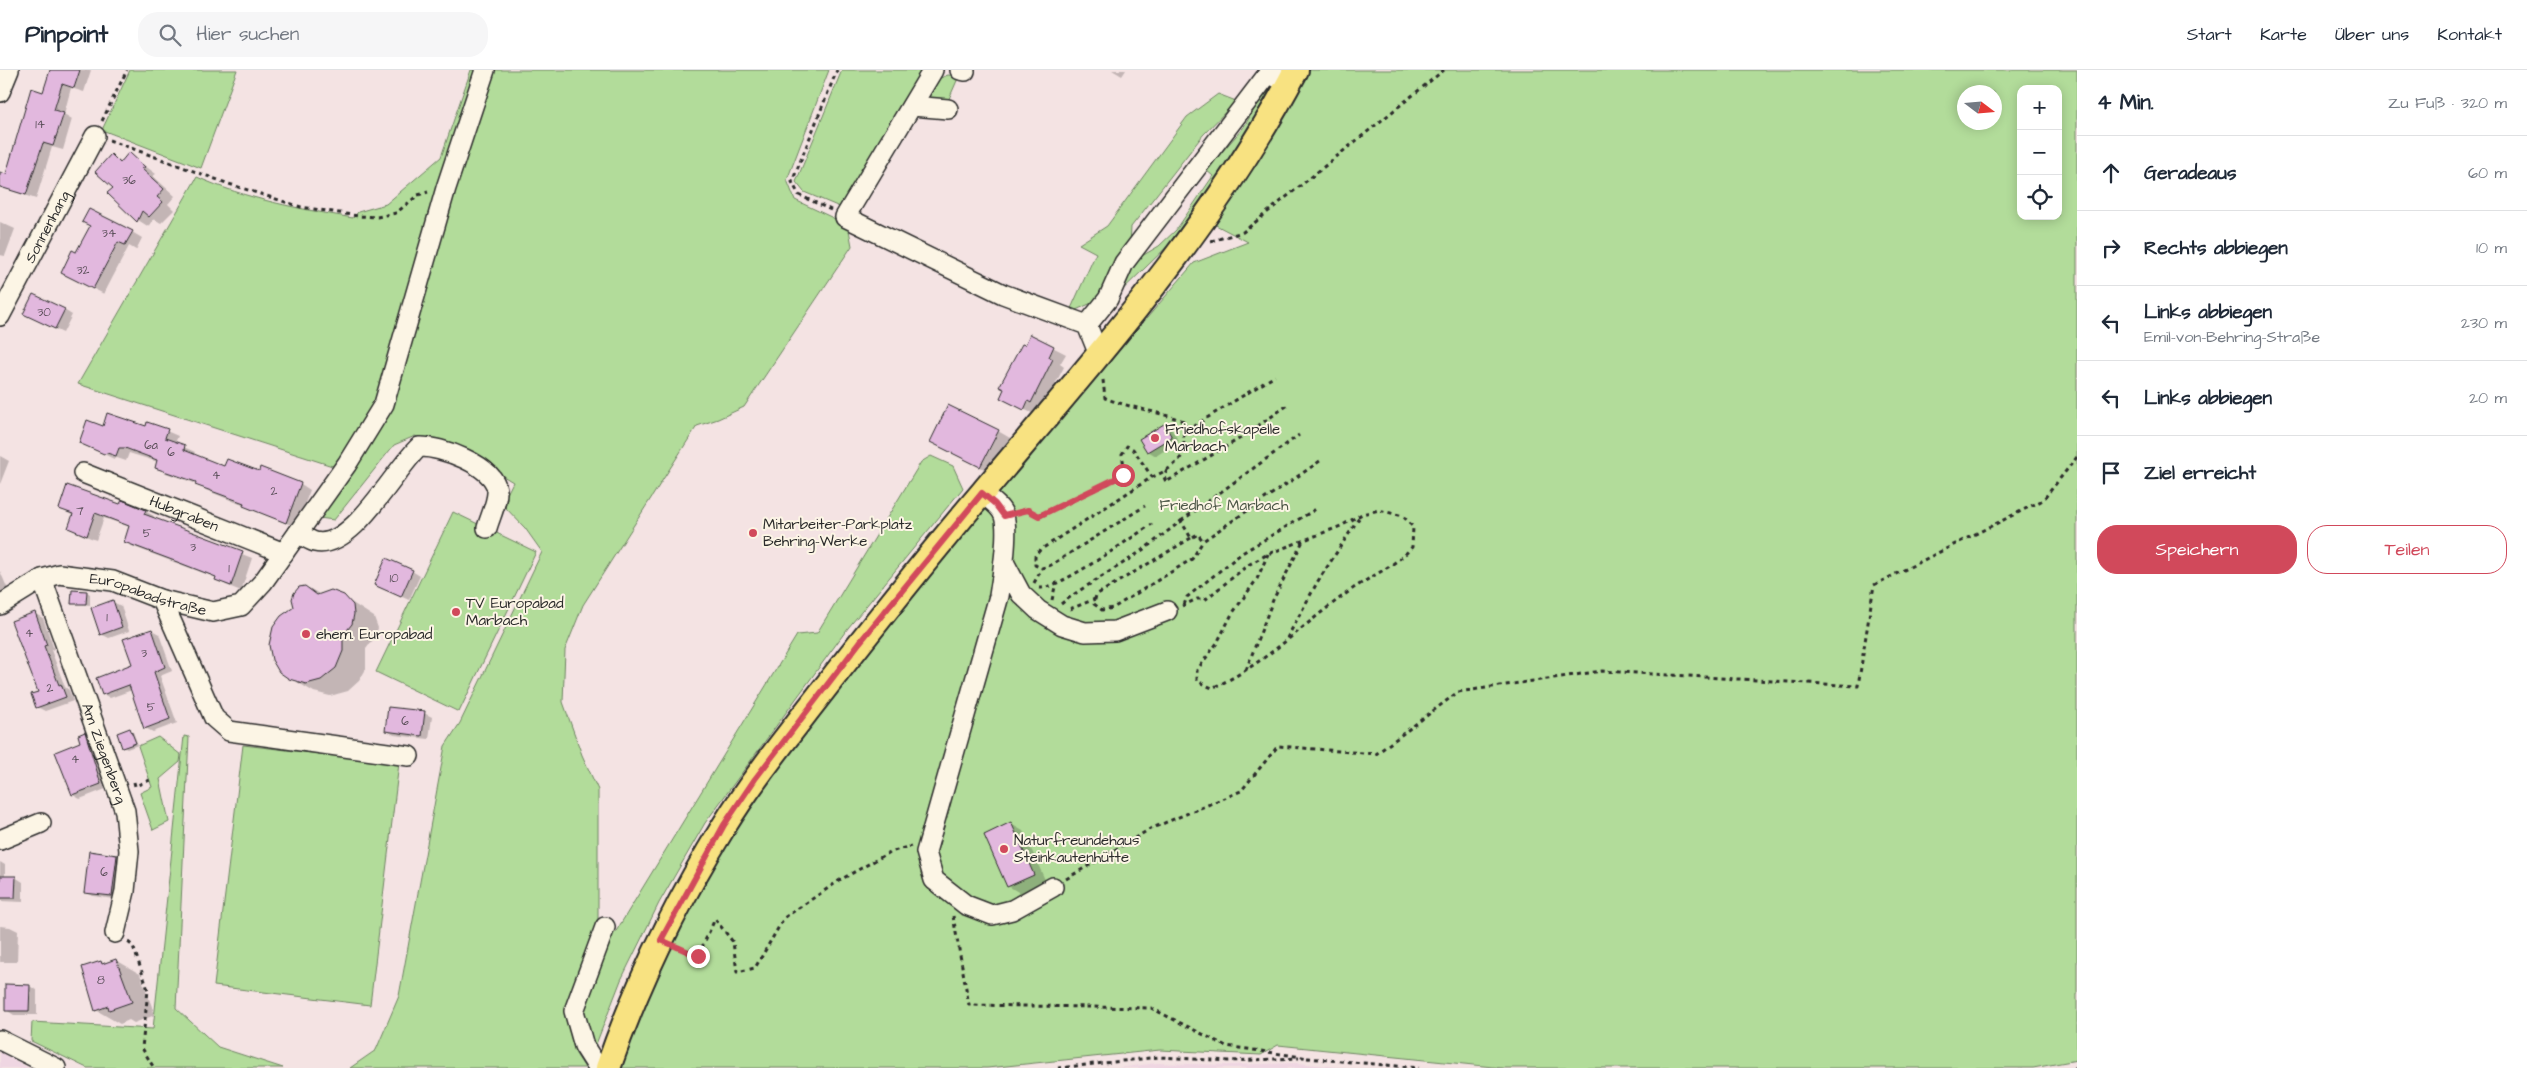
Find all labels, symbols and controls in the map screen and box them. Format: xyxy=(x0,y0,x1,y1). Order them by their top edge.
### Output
search box xyxy=(138,12,488,57)
text: Pinpoint xyxy=(25,18,108,52)
icon: search xyxy=(156,21,184,49)
text: Hier suchen xyxy=(196,21,299,48)
text: Start xyxy=(2187,22,2232,47)
text: Karte xyxy=(2260,22,2307,47)
text: Über uns xyxy=(2335,22,2409,47)
text: Kontakt xyxy=(2437,22,2502,47)
north arrow xyxy=(1957,85,2002,130)
map controls xyxy=(2017,85,2062,220)
button: + xyxy=(2017,85,2062,130)
text: 4 Min. xyxy=(2097,88,2154,117)
text: Zu Fuß · 320 m xyxy=(2388,92,2507,114)
house number: 14 xyxy=(35,116,45,133)
button: − xyxy=(2017,130,2062,175)
icon: ahead xyxy=(2097,159,2125,187)
text: Geradeaus xyxy=(2144,160,2236,187)
text: 60 m xyxy=(2468,162,2507,184)
house number: 36 xyxy=(122,172,136,189)
button: locate xyxy=(2017,175,2062,220)
street label: Sonnenhang xyxy=(20,187,76,267)
house number: 34 xyxy=(102,225,116,242)
icon: right xyxy=(2097,234,2125,262)
text: Rechts abbiegen xyxy=(2144,235,2288,262)
text: 10 m xyxy=(2476,237,2507,259)
house number: 32 xyxy=(77,262,90,279)
text: Links abbiegen xyxy=(2144,299,2272,326)
house number: 30 xyxy=(37,304,51,321)
icon: left xyxy=(2097,309,2125,337)
text: 230 m xyxy=(2461,312,2507,334)
text: Emil-von-Behring-Straße xyxy=(2144,326,2320,348)
icon: left xyxy=(2097,384,2125,412)
text: Links abbiegen xyxy=(2144,385,2272,412)
text: 20 m xyxy=(2469,387,2507,409)
place label: Friedhofskapelle Marbach xyxy=(1165,419,1280,457)
marker: Friedhofskapelle Marbach xyxy=(1149,432,1161,444)
house number: 6a xyxy=(144,437,158,454)
house number: 6 xyxy=(167,444,175,461)
icon: arrive xyxy=(2097,459,2125,487)
text: Ziel erreicht xyxy=(2144,460,2256,487)
route start xyxy=(1112,464,1135,487)
house number: 4 xyxy=(212,467,220,484)
house number: 2 xyxy=(271,483,278,500)
street label: Hubgraben xyxy=(146,491,222,537)
park label: Friedhof Marbach xyxy=(1160,495,1289,516)
house number: 7 xyxy=(76,503,84,520)
place label: Mitarbeiter-Parkplatz Behring-Werke xyxy=(763,514,913,553)
house number: 5 xyxy=(143,525,152,542)
button: Speichern xyxy=(2097,525,2297,574)
button: Teilen xyxy=(2307,525,2507,574)
marker: Mitarbeiter-Parkplatz Behring-Werke xyxy=(747,527,759,539)
house number: 3 xyxy=(190,539,196,556)
house number: 1 xyxy=(228,560,230,577)
street label: Europabadstraße xyxy=(89,568,209,621)
house number: 10 xyxy=(389,570,399,587)
place label: TV Europabad Marbach xyxy=(466,593,564,631)
marker: TV Europabad Marbach xyxy=(450,606,462,618)
house number: 1 xyxy=(106,609,108,626)
place label: ehem. Europabad xyxy=(316,624,433,645)
house number: 4 xyxy=(25,625,33,642)
marker: ehem. Europabad xyxy=(300,628,312,640)
house number: 3 xyxy=(141,645,147,662)
house number: 2 xyxy=(47,680,54,697)
house number: 5 xyxy=(147,699,156,716)
street label: Am Ziegenberg xyxy=(76,700,132,807)
house number: 6 xyxy=(401,713,409,730)
house number: 4 xyxy=(71,751,79,768)
place label: Naturfreundehaus Steinkautenhütte xyxy=(1014,830,1140,868)
marker: Naturfreundehaus Steinkautenhütte xyxy=(998,843,1010,855)
house number: 6 xyxy=(100,864,108,881)
route end xyxy=(687,945,710,968)
house number: 8 xyxy=(97,972,105,989)

